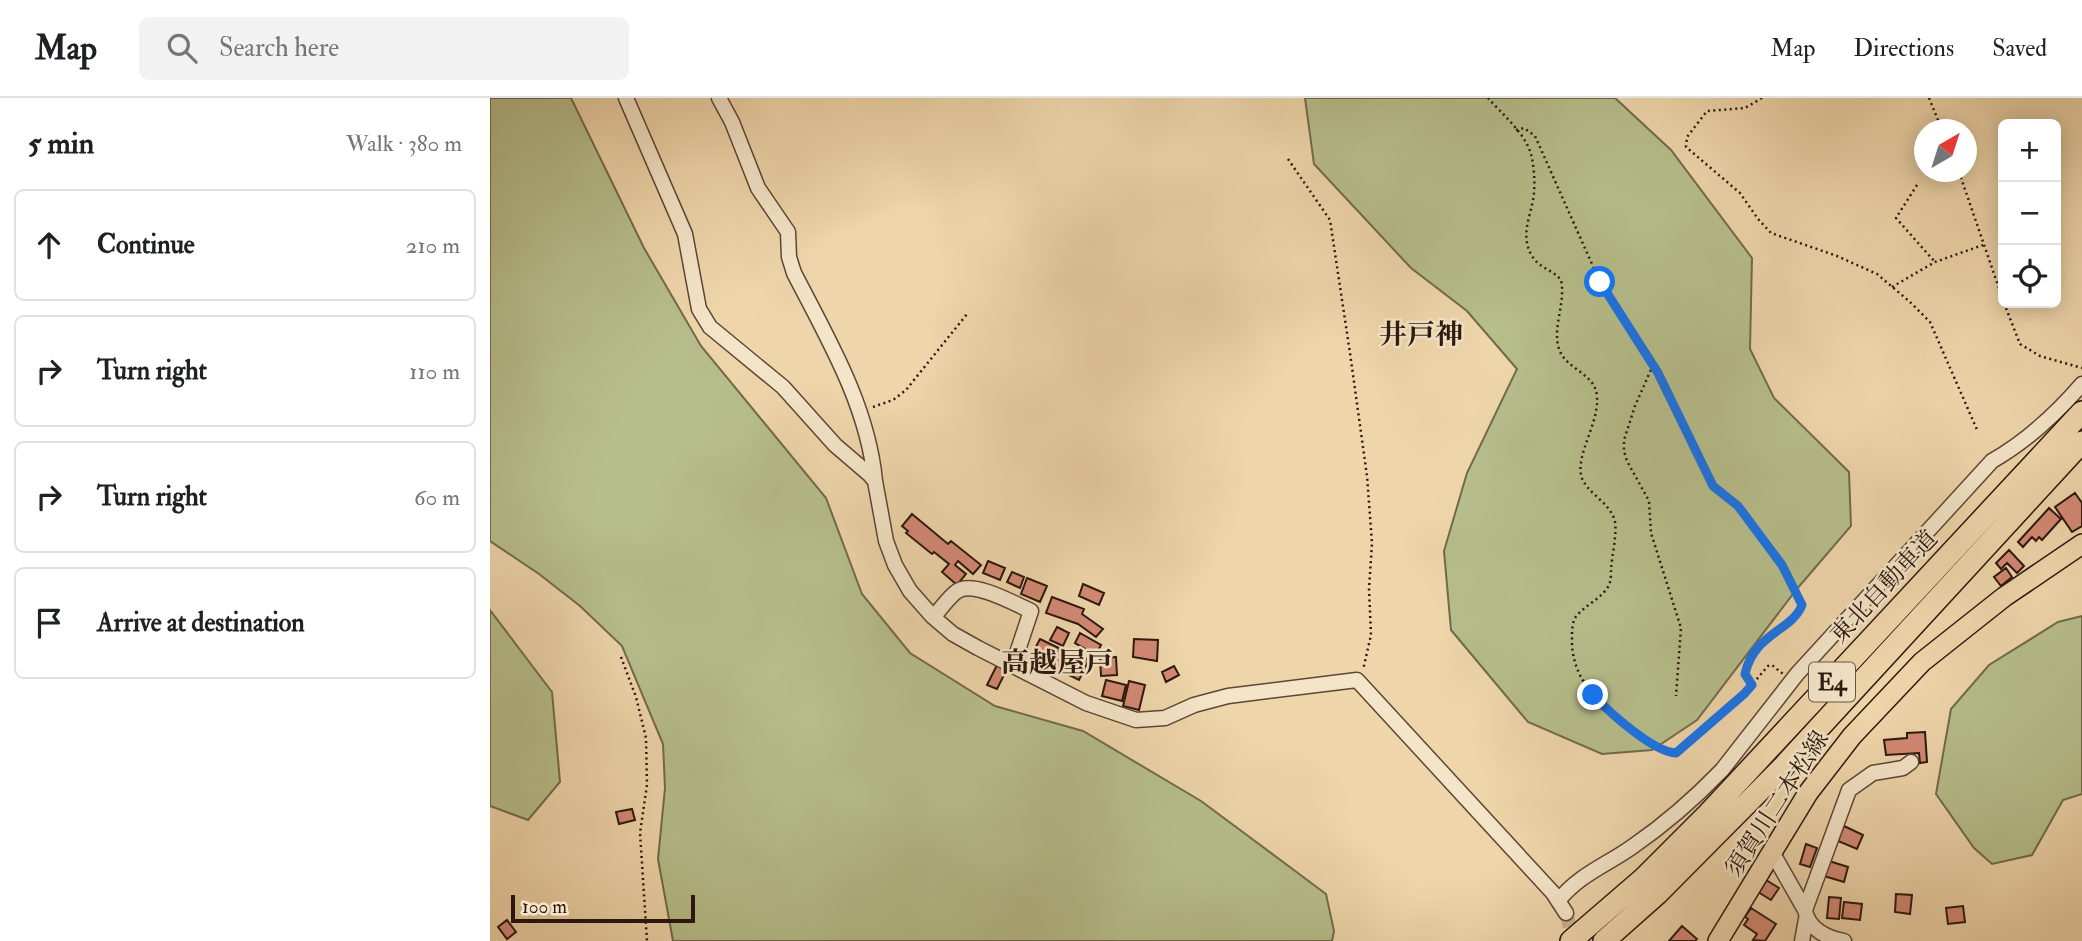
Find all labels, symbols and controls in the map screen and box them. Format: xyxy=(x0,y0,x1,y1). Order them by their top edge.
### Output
search box xyxy=(139,17,629,80)
text: Map xyxy=(35,28,97,69)
icon: search xyxy=(163,29,201,67)
text: Search here xyxy=(219,32,339,64)
text: Map xyxy=(1770,33,1815,64)
text: Directions xyxy=(1853,33,1954,64)
text: Saved xyxy=(1992,33,2047,64)
north arrow xyxy=(1914,119,1977,182)
map controls xyxy=(1998,119,2061,308)
button: + xyxy=(1998,119,2061,182)
text: 5 min xyxy=(28,125,94,162)
text: Walk · 380 m xyxy=(346,129,462,158)
button: − xyxy=(1998,182,2061,245)
icon: ahead xyxy=(30,226,68,264)
text: Continue xyxy=(97,229,195,261)
text: 210 m xyxy=(406,231,460,260)
button: locate xyxy=(1998,245,2061,308)
route start xyxy=(1584,266,1615,297)
district label: 井戸神 xyxy=(1379,318,1463,353)
icon: right xyxy=(30,352,68,390)
text: Turn right xyxy=(97,355,207,387)
text: 110 m xyxy=(409,357,460,386)
icon: right xyxy=(30,478,68,516)
text: Turn right xyxy=(97,481,207,513)
text: 60 m xyxy=(414,483,460,512)
street label: 東北自動車道 xyxy=(1824,524,1944,650)
icon: arrive xyxy=(30,604,68,642)
text: Arrive at destination xyxy=(97,607,305,639)
district label: 高越屋戸 xyxy=(1001,646,1113,681)
road number: E4 xyxy=(1809,662,1855,702)
route end xyxy=(1577,679,1608,710)
street label: 須賀川二本松線 xyxy=(1718,725,1836,883)
scale bar xyxy=(511,892,695,924)
text: 100 m xyxy=(522,895,567,919)

